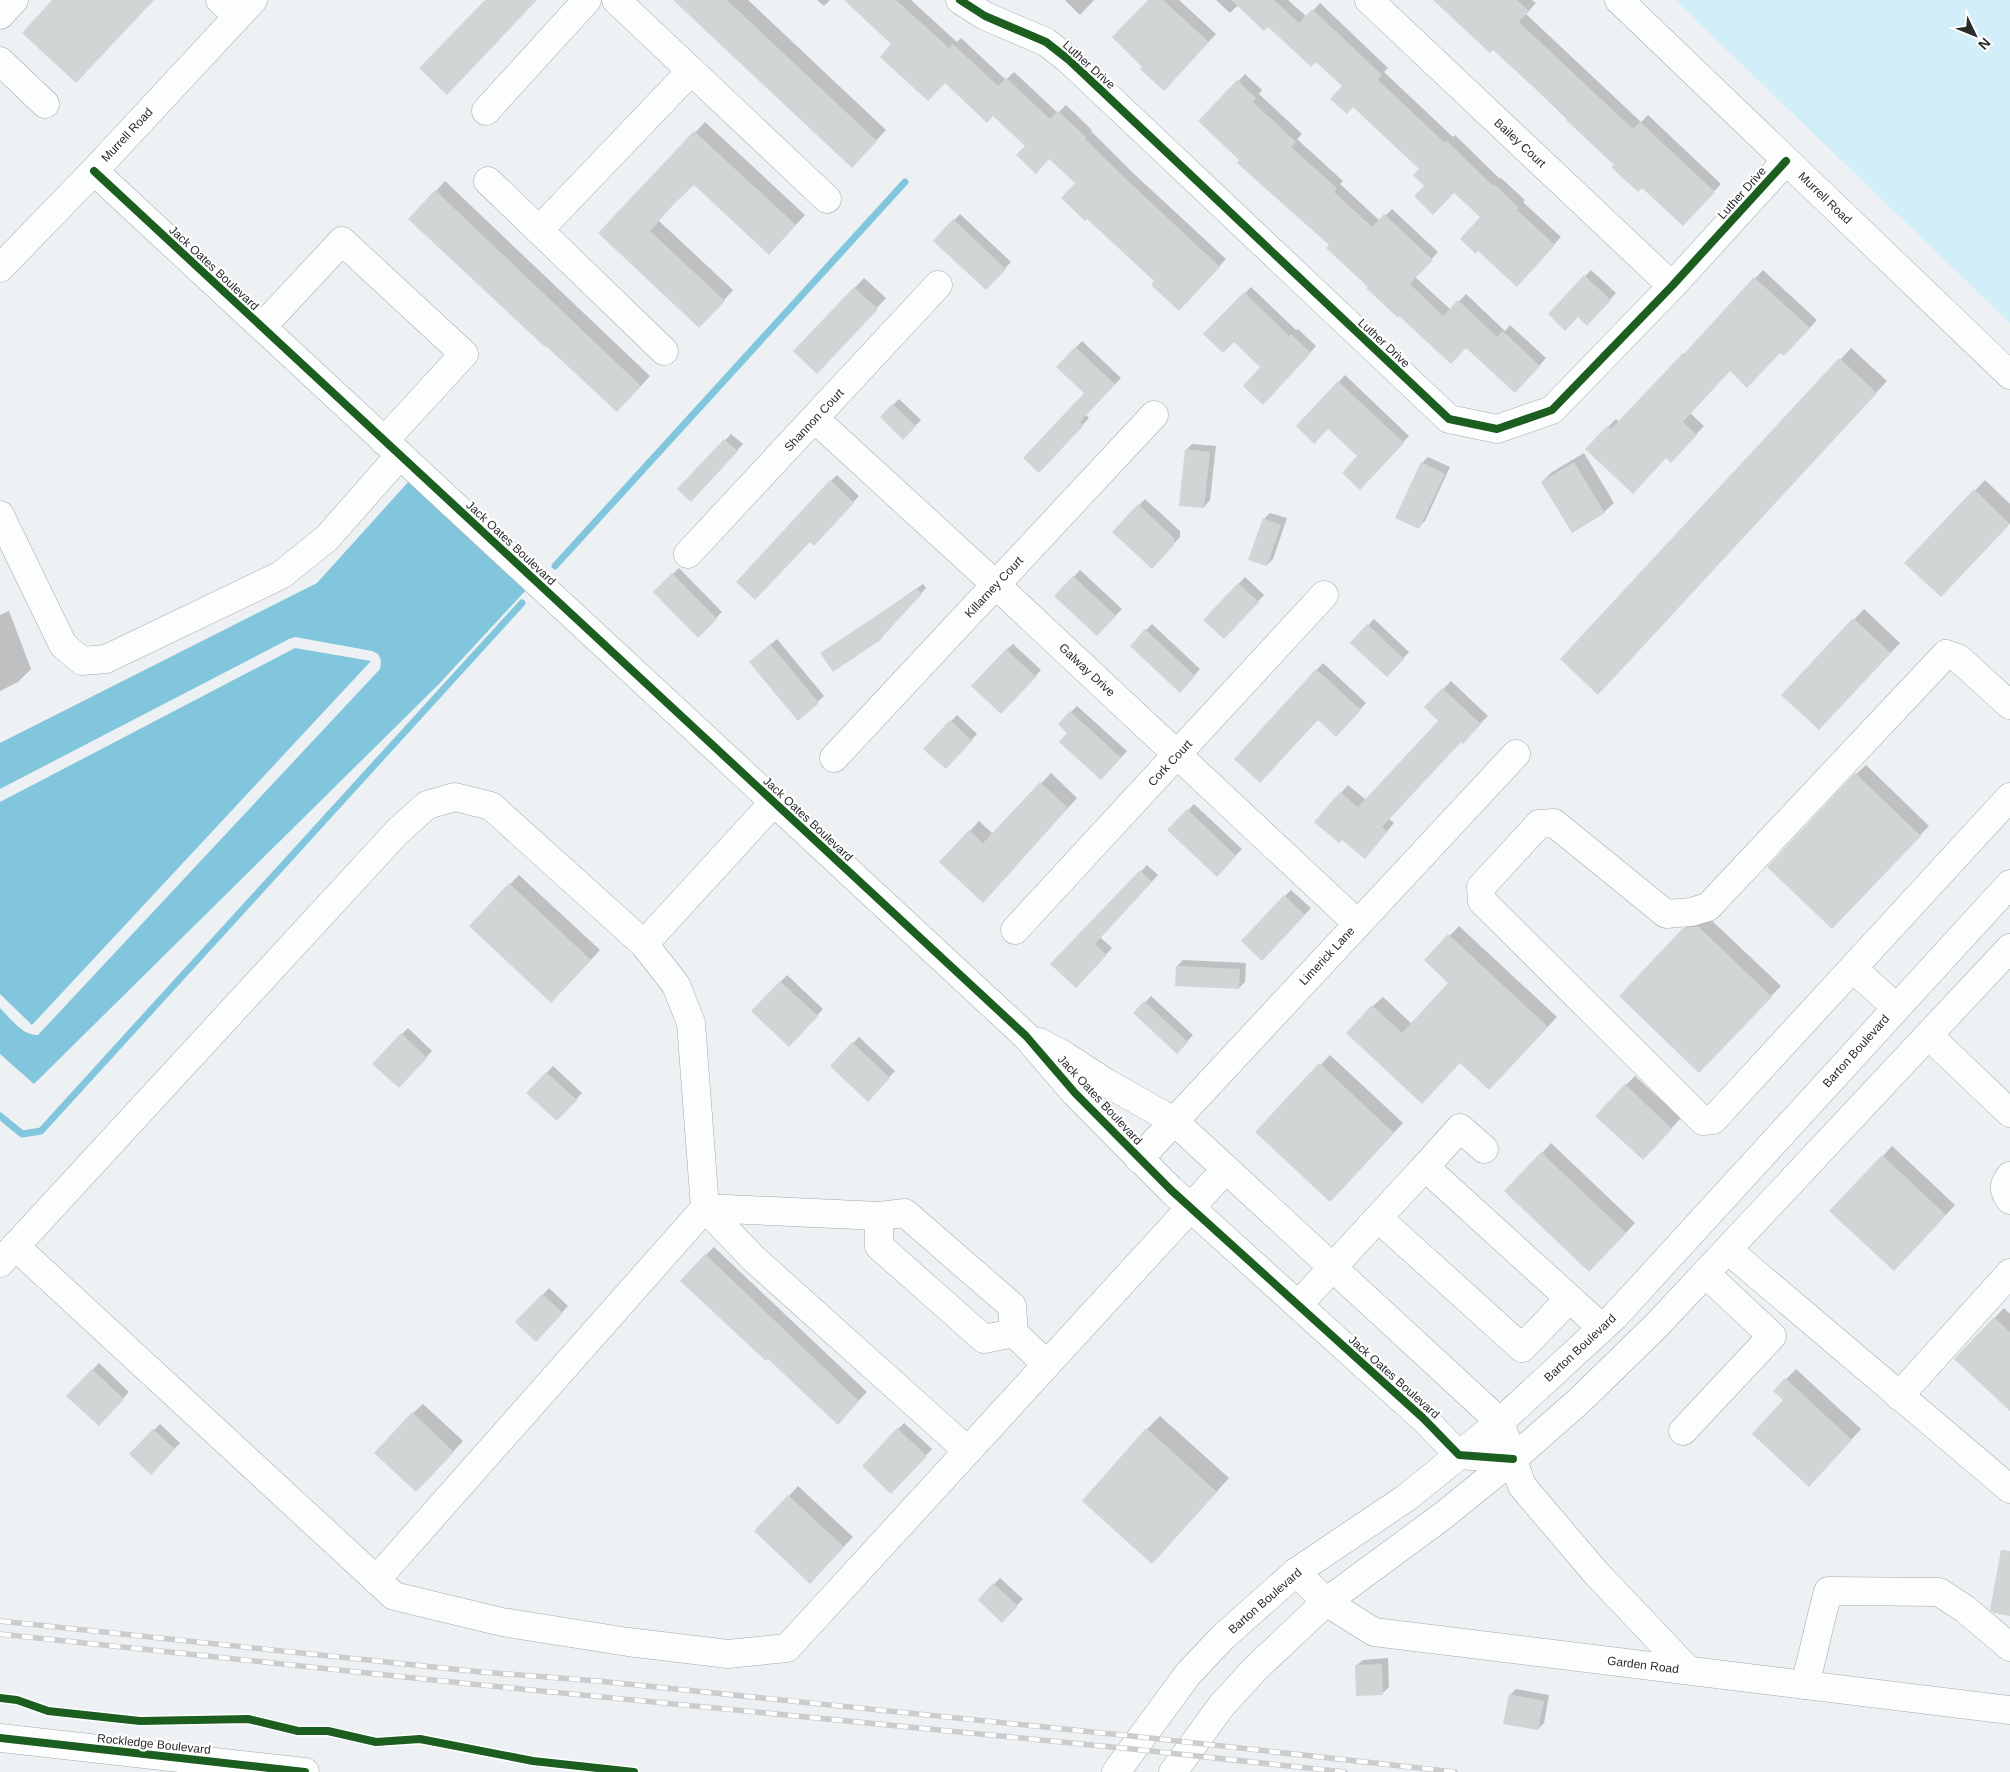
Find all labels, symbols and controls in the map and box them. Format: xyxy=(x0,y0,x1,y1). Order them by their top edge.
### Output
north arrow xyxy=(1950,10,2000,60)
text: N xyxy=(1975,35,1994,53)
street label: Luther Drive xyxy=(1060,38,1118,92)
street label: Murrell Road xyxy=(98,105,156,165)
street label: Bailey Court xyxy=(1491,116,1549,171)
street label: Luther Drive xyxy=(1715,164,1769,222)
street label: Murrell Road xyxy=(1795,169,1855,227)
street label: Jack Oates Boulevard xyxy=(166,223,262,313)
street label: Luther Drive xyxy=(1355,316,1413,371)
street label: Shannon Court xyxy=(781,385,847,454)
street label: Jack Oates Boulevard xyxy=(463,498,559,588)
street label: Killarney Court xyxy=(962,553,1026,621)
street label: Galway Drive xyxy=(1056,641,1118,700)
street label: Cork Court xyxy=(1145,737,1195,789)
street label: Jack Oates Boulevard xyxy=(760,774,856,864)
street label: Limerick Lane xyxy=(1296,924,1358,988)
street label: Barton Boulevard xyxy=(1820,1012,1892,1090)
street label: Jack Oates Boulevard xyxy=(1055,1052,1145,1148)
street label: Barton Boulevard xyxy=(1541,1311,1619,1385)
street label: Jack Oates Boulevard xyxy=(1346,1333,1442,1421)
street label: Barton Boulevard xyxy=(1225,1565,1305,1637)
street label: Garden Road xyxy=(1606,1654,1680,1676)
street label: Rockledge Boulevard xyxy=(97,1731,211,1757)

